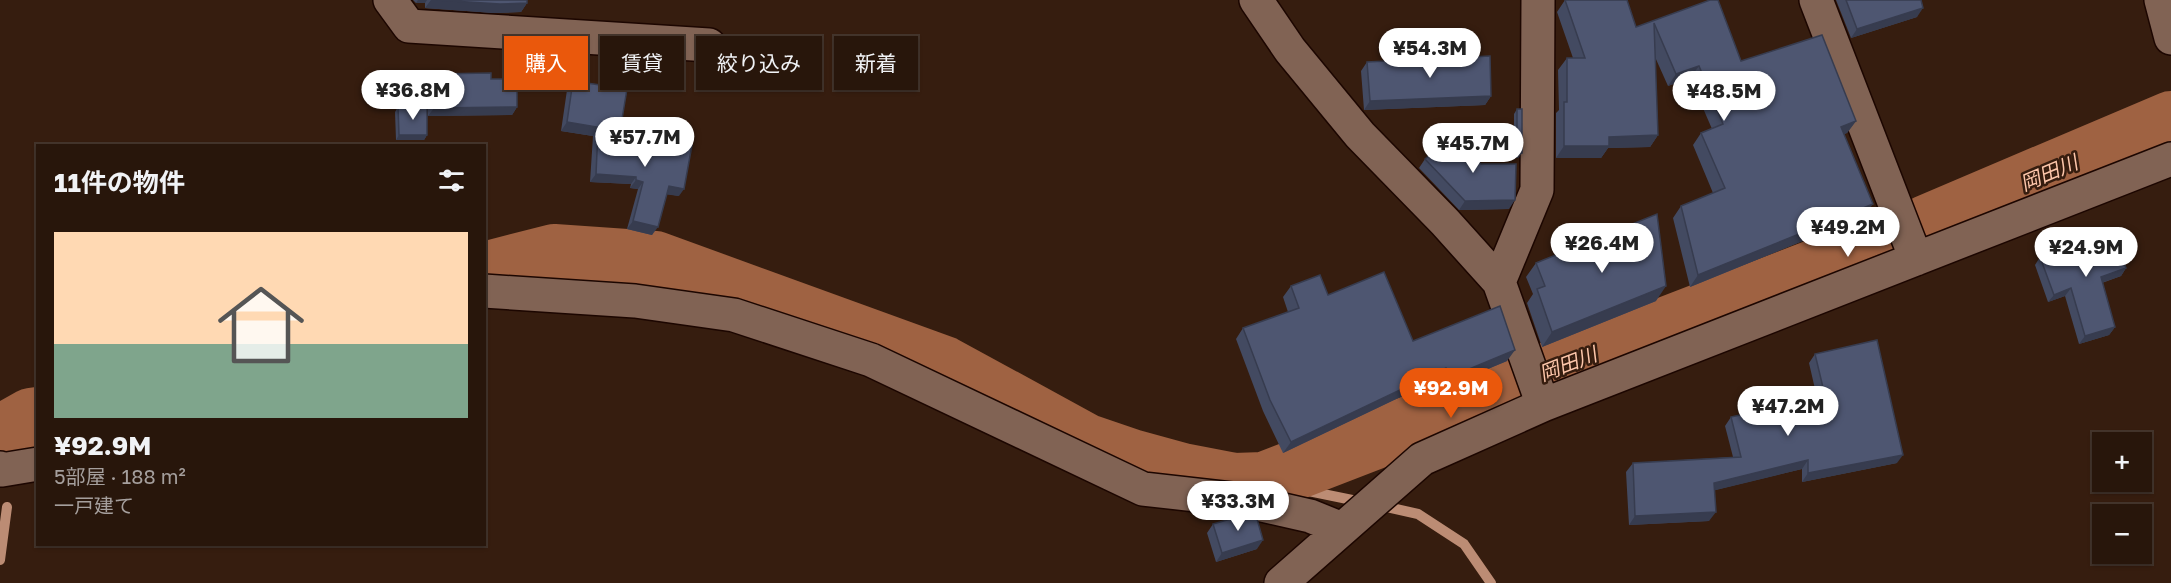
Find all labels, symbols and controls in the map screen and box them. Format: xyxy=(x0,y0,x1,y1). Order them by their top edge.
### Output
pin: ¥54.3M xyxy=(1381,28,1479,79)
text: ¥54.3M xyxy=(1393,35,1467,59)
chip: 購入 xyxy=(504,36,588,90)
chip: 賃貸 xyxy=(600,36,684,90)
chip: 絞り込み xyxy=(696,36,822,90)
chip: 新着 xyxy=(834,36,918,90)
pin: ¥36.8M xyxy=(364,70,462,121)
pin: ¥48.5M xyxy=(1675,71,1773,122)
text: ¥36.8M xyxy=(375,77,451,101)
text: ¥48.5M xyxy=(1687,78,1761,102)
pin: ¥57.7M xyxy=(596,117,694,168)
pin: ¥45.7M xyxy=(1424,123,1522,174)
text: ¥57.7M xyxy=(609,124,681,148)
text: ¥45.7M xyxy=(1437,130,1510,154)
water label: 岡田川 xyxy=(2016,149,2083,195)
icon: filters xyxy=(435,164,468,197)
text: 11件の物件 xyxy=(54,167,185,198)
pin: ¥49.2M xyxy=(1799,207,1897,258)
text: ¥49.2M xyxy=(1811,214,1885,238)
pin: ¥26.4M xyxy=(1553,223,1651,274)
pin: ¥24.9M xyxy=(2037,227,2135,278)
text: ¥26.4M xyxy=(1565,230,1639,254)
text: ¥24.9M xyxy=(2049,234,2123,258)
icon: home xyxy=(207,271,315,379)
water label: 岡田川 xyxy=(1535,340,1602,385)
pin: ¥92.9M xyxy=(1402,368,1500,419)
text: ¥92.9M xyxy=(1414,375,1489,399)
pin: ¥47.2M xyxy=(1739,386,1837,437)
text: ¥47.2M xyxy=(1752,393,1825,417)
text: ¥92.9M xyxy=(54,430,152,461)
map controls xyxy=(2092,432,2152,564)
button: + xyxy=(2092,432,2152,492)
text: 5部屋 · 188 m² xyxy=(54,464,186,488)
pin: ¥33.3M xyxy=(1189,481,1287,532)
text: ¥33.3M xyxy=(1201,488,1275,512)
text: 一戸建て xyxy=(54,493,134,517)
button: − xyxy=(2092,504,2152,564)

